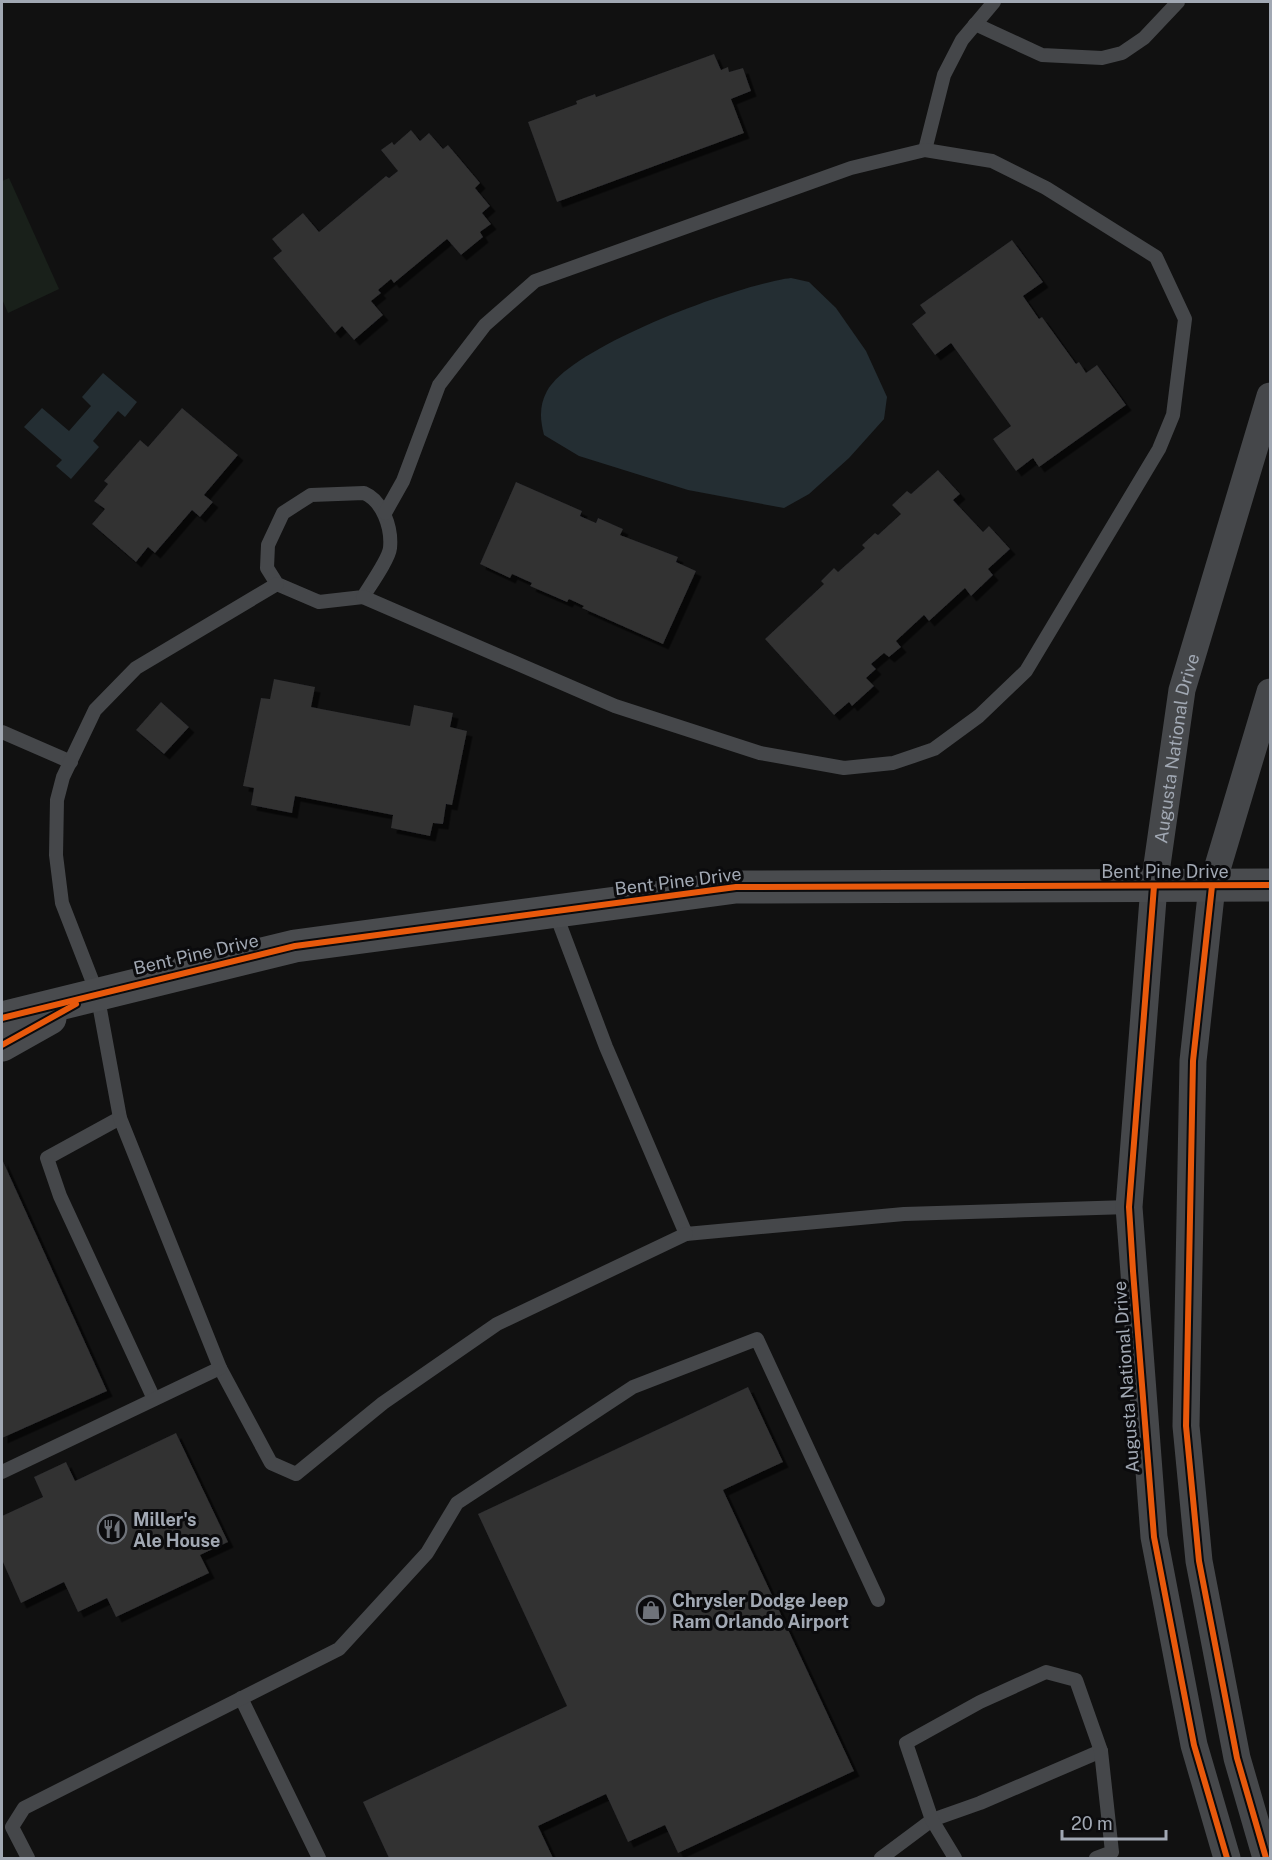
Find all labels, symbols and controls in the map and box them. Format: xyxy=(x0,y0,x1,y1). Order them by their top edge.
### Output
street label: Augusta National Drive xyxy=(1150,651,1203,845)
street label: Bent Pine Drive xyxy=(1101,861,1229,882)
street label: Bent Pine Drive xyxy=(613,863,743,899)
street label: Bent Pine Drive xyxy=(131,929,261,979)
street label: Augusta National Drive xyxy=(1109,1280,1143,1474)
place label: Miller's Ale House xyxy=(133,1509,220,1551)
restaurant icon: Miller's Ale House xyxy=(96,1513,128,1545)
place label: Chrysler Dodge Jeep Ram Orlando Airport xyxy=(672,1590,849,1632)
shop icon: Chrysler Dodge Jeep Ram Orlando Airport xyxy=(635,1594,667,1626)
scale bar xyxy=(1062,1803,1166,1841)
text: 20 m xyxy=(1071,1813,1113,1834)

